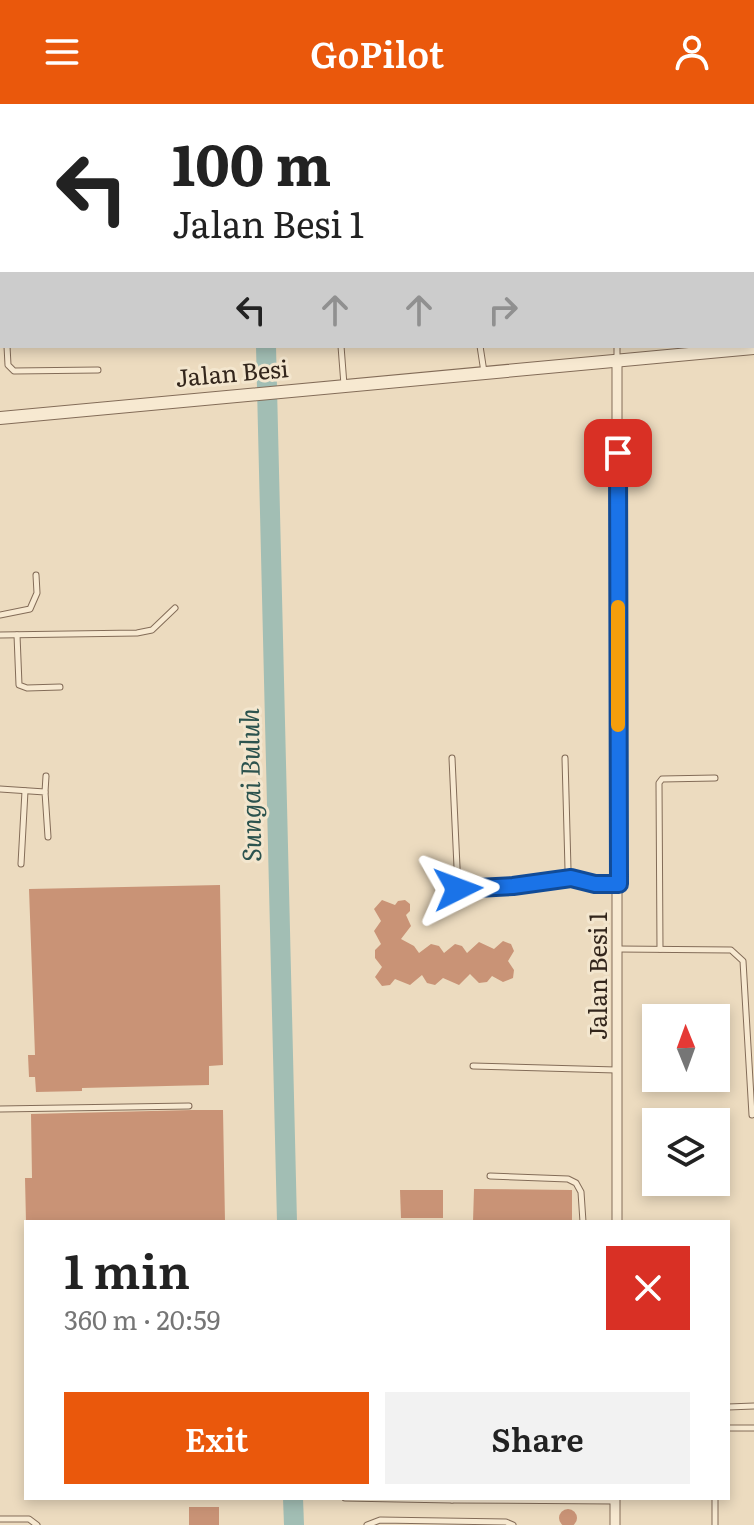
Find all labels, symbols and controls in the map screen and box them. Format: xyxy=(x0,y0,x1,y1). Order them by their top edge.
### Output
text: GoPilot xyxy=(310,26,444,79)
icon: menu xyxy=(40,30,84,74)
icon: person xyxy=(670,30,714,74)
text: 100 m xyxy=(172,120,331,203)
icon: left xyxy=(40,136,144,240)
text: Jalan Besi 1 xyxy=(172,196,364,249)
icon: left xyxy=(229,288,273,332)
icon: ahead xyxy=(313,288,357,332)
icon: ahead xyxy=(397,288,441,332)
icon: right xyxy=(481,288,525,332)
street label: Jalan Besi xyxy=(174,349,290,394)
pin xyxy=(584,419,652,487)
icon: arrive xyxy=(596,431,640,475)
water label: Sungai Buluh xyxy=(228,708,269,862)
position arrow xyxy=(416,847,500,931)
street label: Jalan Besi 1 xyxy=(579,912,614,1040)
north arrow xyxy=(642,1004,730,1092)
map controls xyxy=(642,1004,730,1196)
button: layers xyxy=(642,1108,730,1196)
text: 1 min xyxy=(64,1233,190,1304)
button: close xyxy=(606,1246,690,1330)
text: 360 m · 20:59 xyxy=(64,1299,220,1338)
button: Exit xyxy=(64,1392,369,1484)
button: Share xyxy=(385,1392,690,1484)

